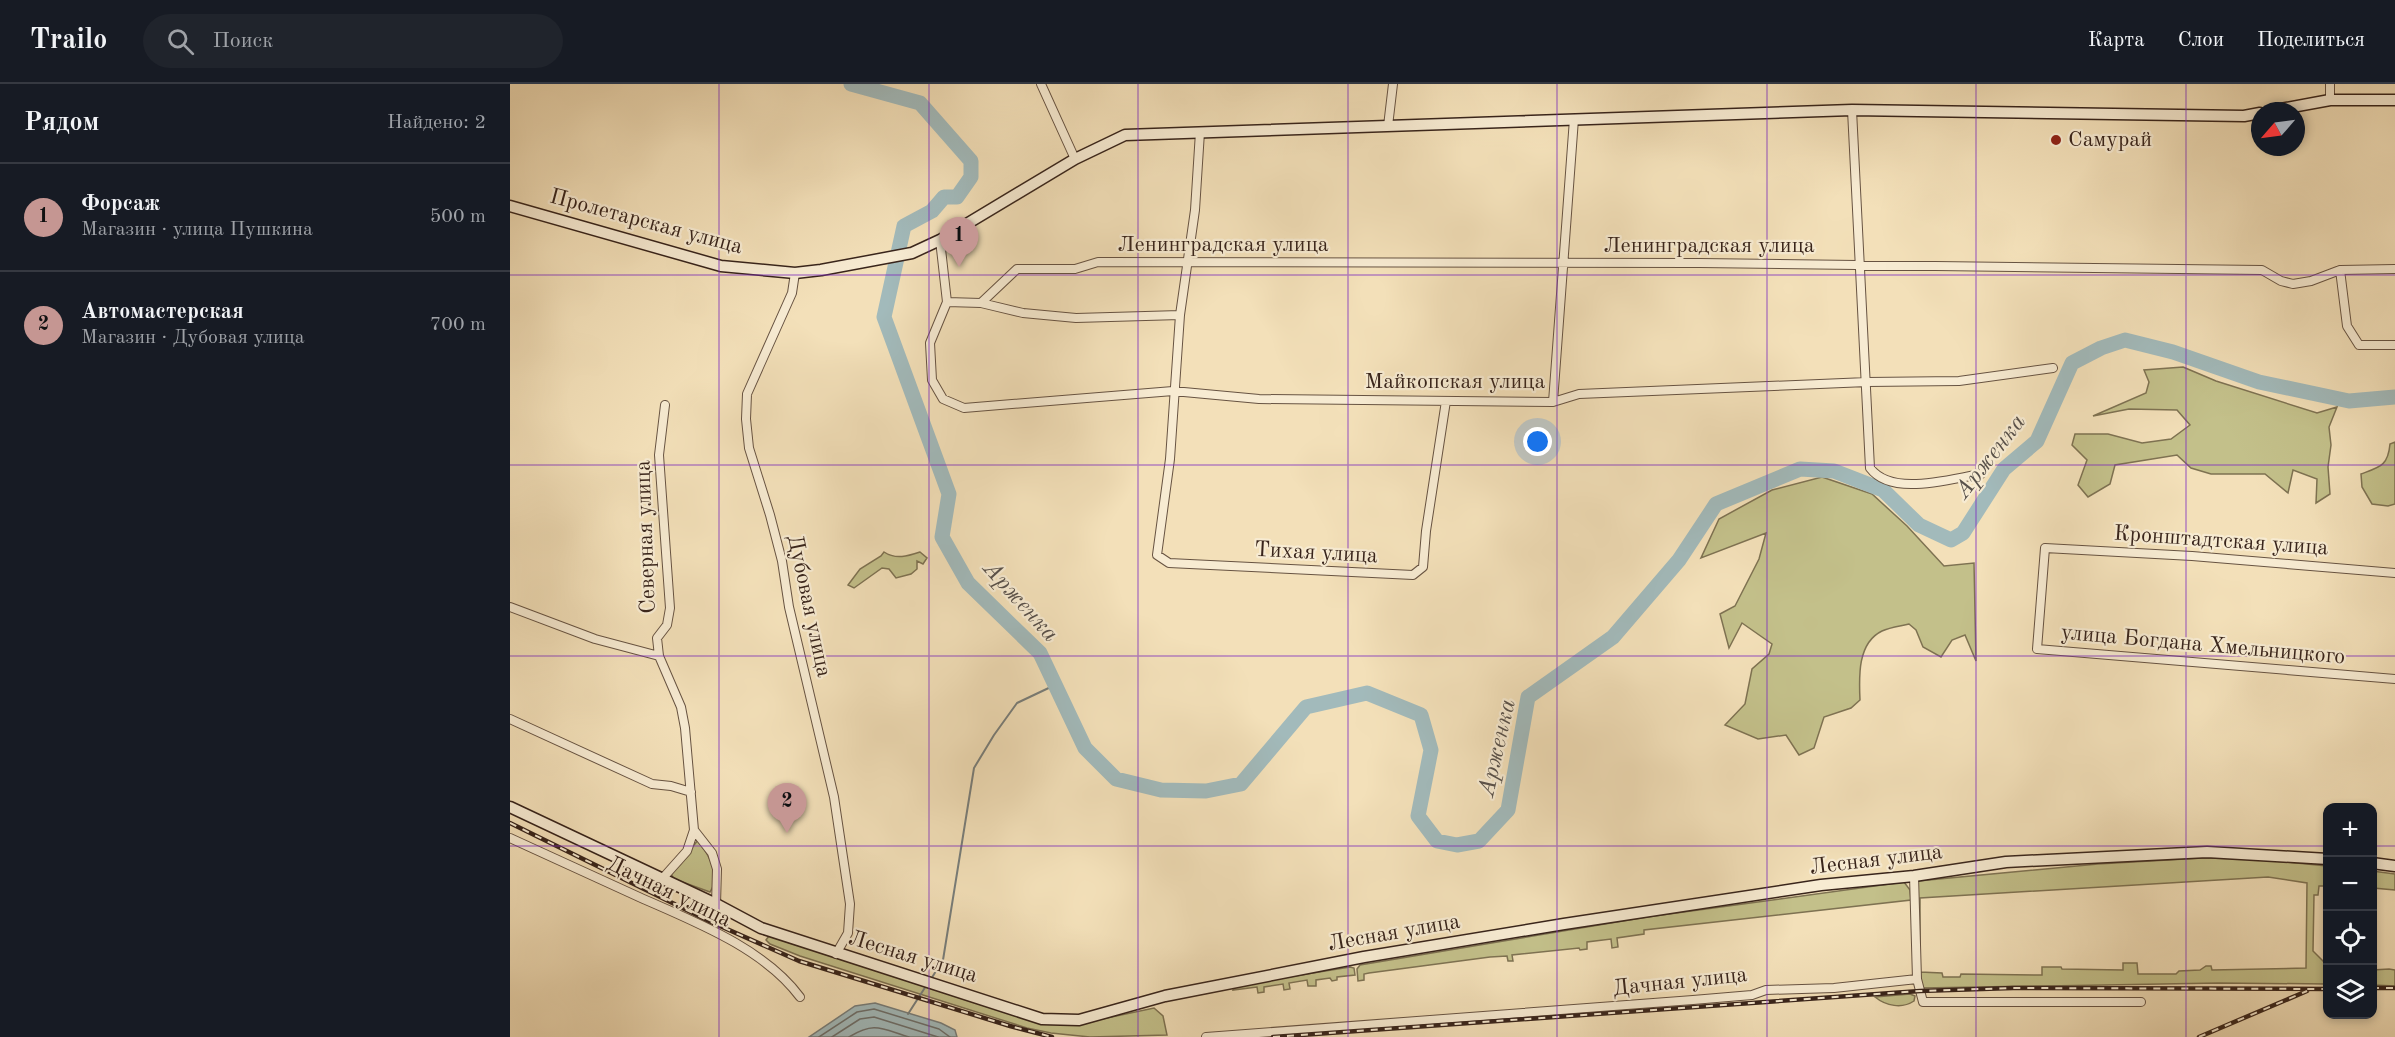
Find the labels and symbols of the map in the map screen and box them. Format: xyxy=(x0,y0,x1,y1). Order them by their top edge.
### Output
north arrow xyxy=(2251,102,2305,156)
place label: Самурай xyxy=(2068,129,2152,151)
marker: Самурай xyxy=(2049,133,2063,147)
street label: Пролетарская улица xyxy=(547,186,745,258)
pin: 1 xyxy=(940,218,978,267)
street label: Ленинградская улица xyxy=(1117,234,1329,256)
street label: Ленинградская улица xyxy=(1603,235,1815,257)
street label: Майкопская улица xyxy=(1365,371,1545,393)
water label: Арженка xyxy=(1950,410,2031,505)
your location xyxy=(1523,427,1552,456)
street label: Северная улица xyxy=(632,460,660,614)
street label: Кронштадтская улица xyxy=(2113,523,2329,559)
street label: Дубовая улица xyxy=(783,533,835,679)
street label: Тихая улица xyxy=(1254,539,1378,567)
water label: Арженка xyxy=(976,556,1062,647)
street label: улица Богдана Хмельницкого xyxy=(2060,622,2346,668)
water label: Арженка xyxy=(1475,697,1521,801)
pin: 2 xyxy=(768,784,806,833)
street label: Лесная улица xyxy=(1808,841,1944,879)
street label: Дачная улица xyxy=(604,853,735,932)
street label: Лесная улица xyxy=(1326,911,1462,955)
street label: Лесная улица xyxy=(846,927,980,987)
street label: Дачная улица xyxy=(1612,964,1748,1000)

